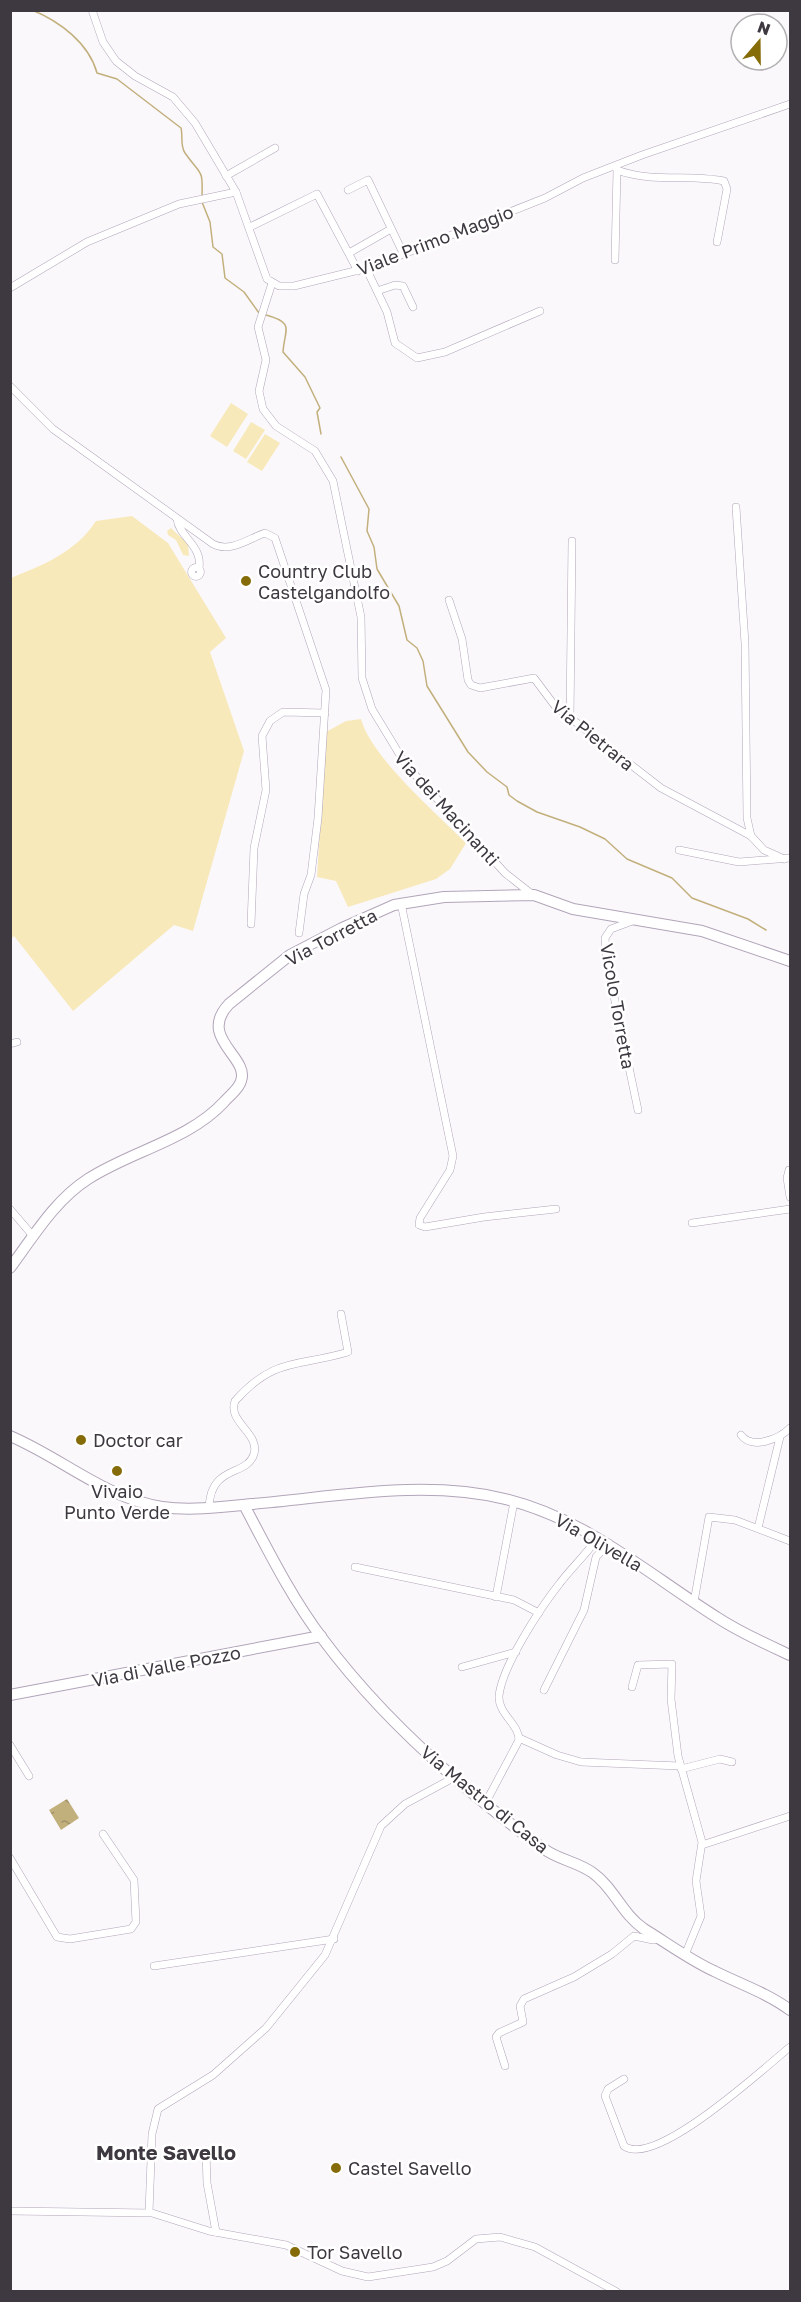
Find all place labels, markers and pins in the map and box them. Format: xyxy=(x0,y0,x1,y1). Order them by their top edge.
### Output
place label: Country Club Castelgandolfo xyxy=(258,560,390,603)
marker: Country Club Castelgandolfo xyxy=(239,574,253,588)
place label: Doctor car xyxy=(93,1429,183,1451)
marker: Doctor car xyxy=(74,1433,88,1447)
marker: Vivaio Punto Verde xyxy=(110,1464,124,1478)
place label: Vivaio Punto Verde xyxy=(64,1480,170,1523)
place label: Castel Savello xyxy=(348,2157,471,2179)
marker: Castel Savello xyxy=(329,2161,343,2175)
place label: Tor Savello xyxy=(307,2241,403,2263)
marker: Tor Savello xyxy=(288,2245,302,2259)

